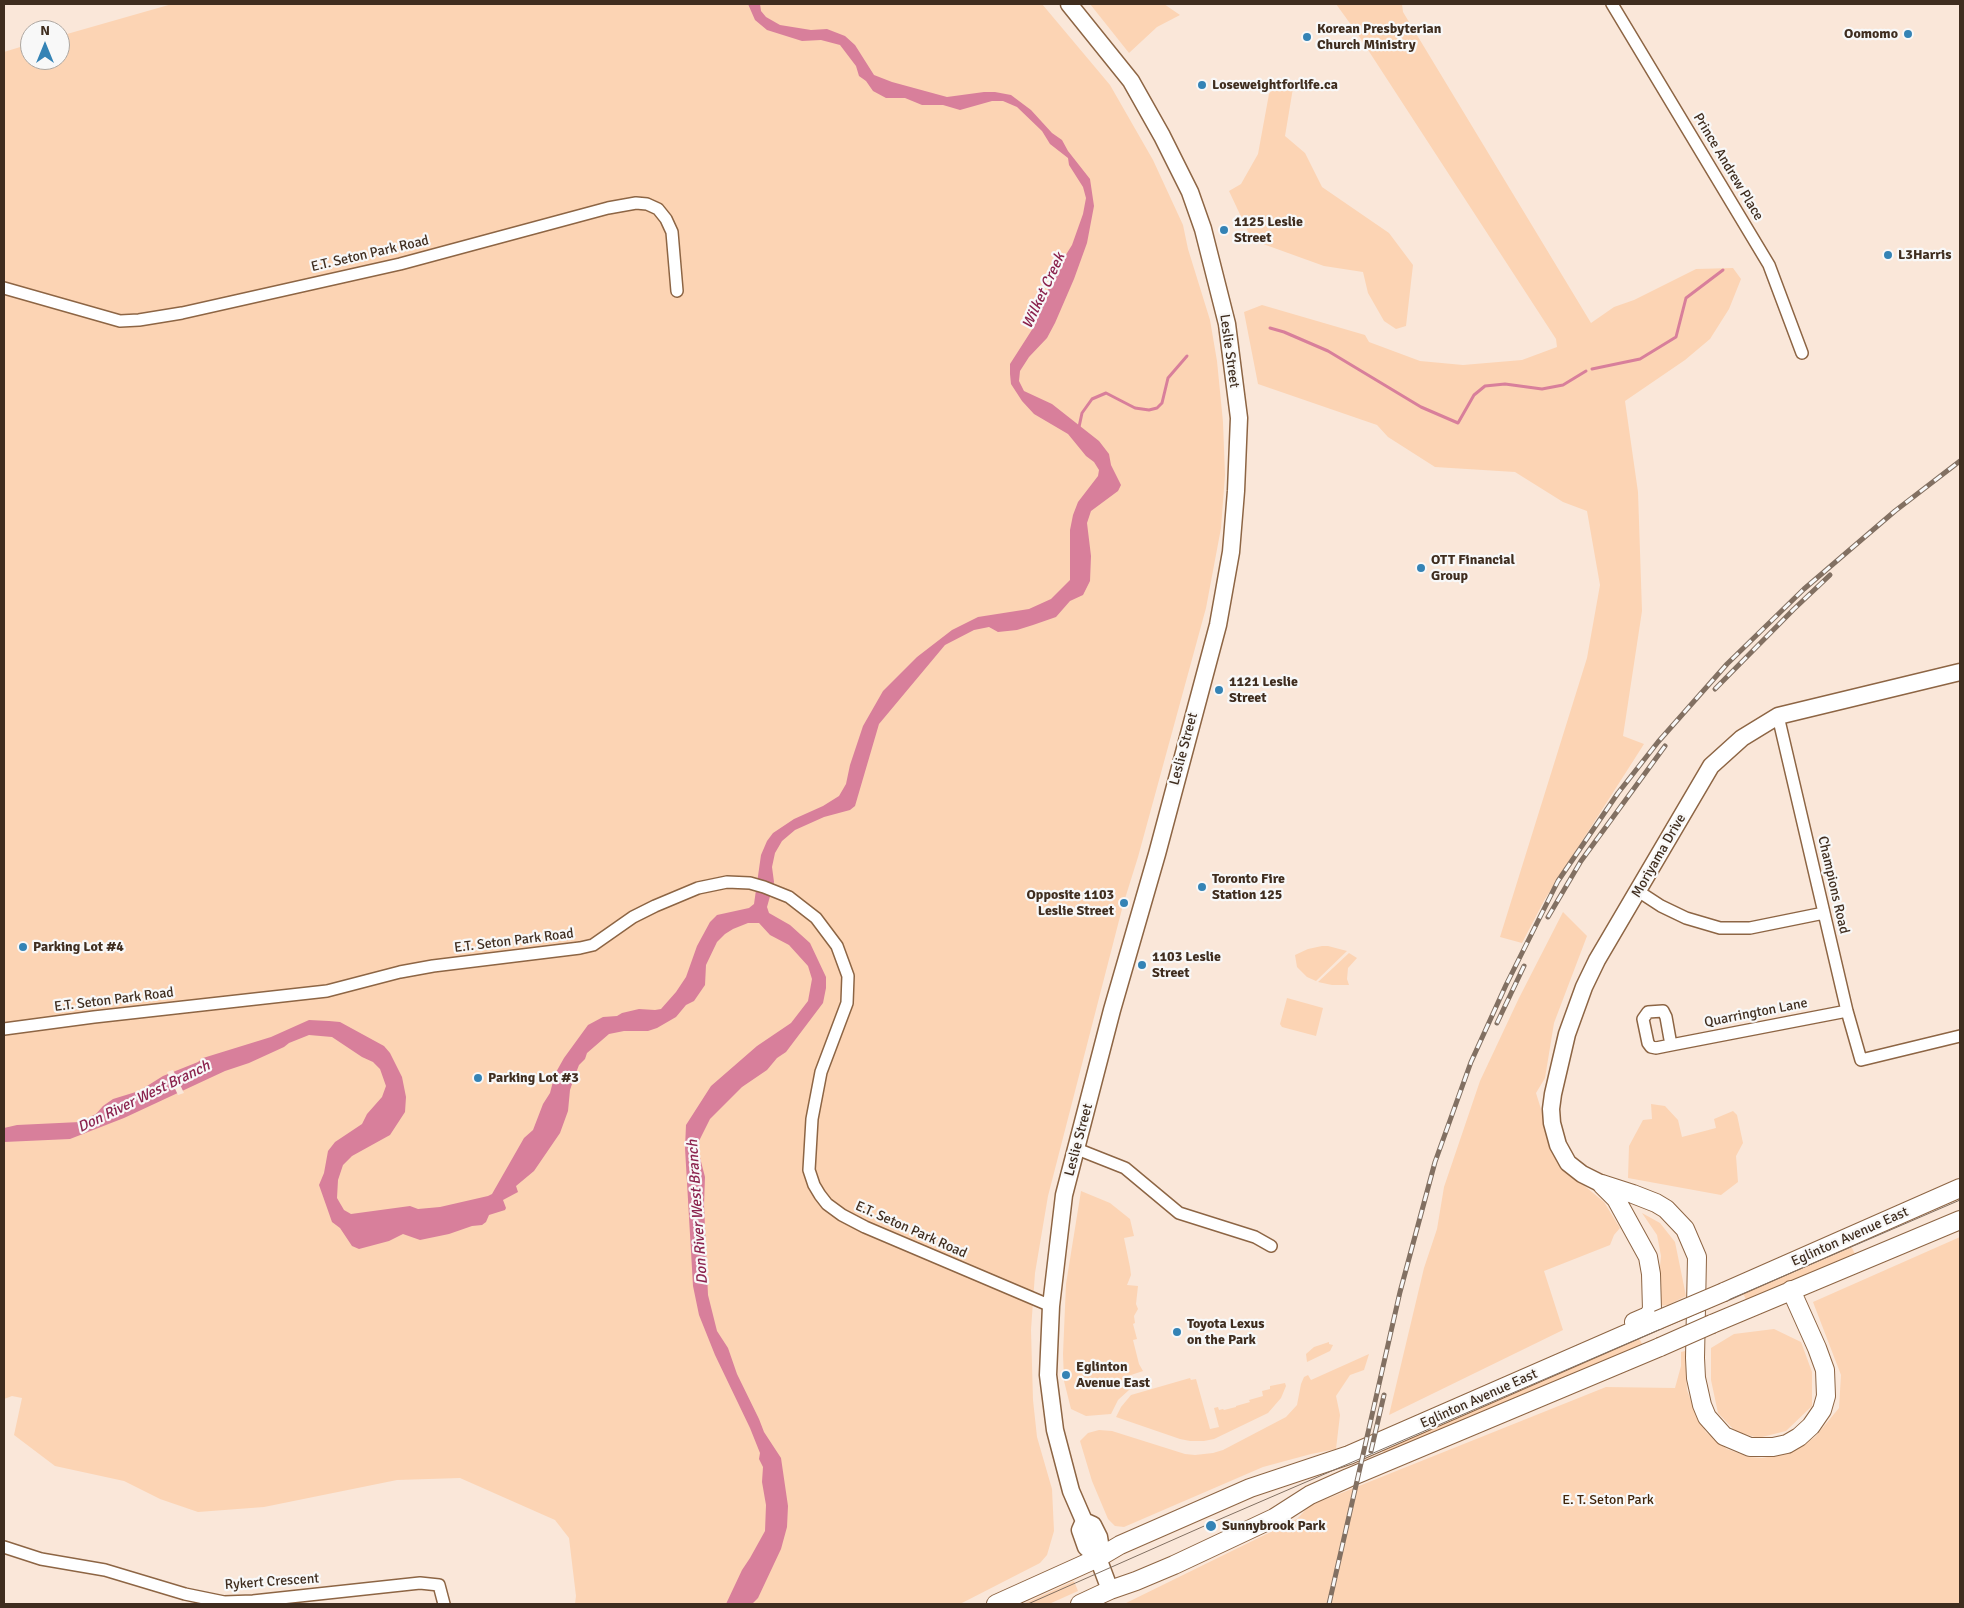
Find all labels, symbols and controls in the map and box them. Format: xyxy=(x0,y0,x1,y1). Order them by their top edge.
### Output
north arrow xyxy=(20,20,70,70)
place label: Korean Presbyterian Church Ministry xyxy=(1317,21,1441,54)
text: N xyxy=(40,22,50,39)
place label: Oomomo xyxy=(1844,26,1898,42)
marker: Oomomo xyxy=(1902,28,1914,40)
marker: Korean Presbyterian Church Ministry xyxy=(1301,31,1313,43)
place label: Loseweightforlife.ca xyxy=(1212,77,1338,93)
marker: Loseweightforlife.ca xyxy=(1196,79,1208,91)
street label: Prince Andrew Place xyxy=(1689,110,1767,224)
place label: 1125 Leslie Street xyxy=(1234,214,1303,246)
marker: 1125 Leslie Street xyxy=(1218,224,1230,236)
street label: E.T. Seton Park Road xyxy=(309,232,431,276)
place label: L3Harris xyxy=(1898,247,1951,263)
marker: L3Harris xyxy=(1882,249,1894,261)
water label: Wilket Creek xyxy=(1019,250,1069,332)
street label: Leslie Street xyxy=(1215,313,1243,389)
place label: OTT Financial Group xyxy=(1431,552,1515,584)
marker: OTT Financial Group xyxy=(1415,562,1427,574)
place label: 1121 Leslie Street xyxy=(1229,674,1298,706)
marker: 1121 Leslie Street xyxy=(1213,684,1225,696)
street label: Leslie Street xyxy=(1166,711,1202,787)
street label: Moriyama Drive xyxy=(1628,811,1690,901)
street label: Champions Road xyxy=(1814,835,1852,935)
place label: Toronto Fire Station 125 xyxy=(1212,871,1285,904)
marker: Toronto Fire Station 125 xyxy=(1196,881,1208,893)
place label: Opposite 1103 Leslie Street xyxy=(1027,887,1114,920)
marker: Opposite 1103 Leslie Street xyxy=(1118,897,1130,909)
street label: E.T. Seton Park Road xyxy=(453,925,575,957)
place label: Parking Lot #4 xyxy=(33,939,124,955)
marker: Parking Lot #4 xyxy=(17,941,29,953)
place label: 1103 Leslie Street xyxy=(1152,949,1221,982)
marker: 1103 Leslie Street xyxy=(1136,959,1148,971)
street label: E.T. Seton Park Road xyxy=(53,984,175,1016)
street label: Quarrington Lane xyxy=(1703,995,1809,1031)
water label: Don River West Branch xyxy=(75,1057,213,1137)
place label: Parking Lot #3 xyxy=(488,1070,579,1086)
marker: Parking Lot #3 xyxy=(472,1072,484,1084)
street label: Leslie Street xyxy=(1061,1102,1097,1178)
water label: Don River West Branch xyxy=(684,1139,712,1285)
street label: E.T. Seton Park Road xyxy=(853,1198,969,1262)
street label: Eglinton Avenue East xyxy=(1789,1204,1911,1270)
place label: Toyota Lexus on the Park xyxy=(1187,1316,1264,1348)
marker: Toyota Lexus on the Park xyxy=(1171,1326,1183,1338)
place label: Eglinton Avenue East xyxy=(1076,1359,1150,1391)
street label: Eglinton Avenue East xyxy=(1418,1366,1540,1432)
marker: Eglinton Avenue East xyxy=(1060,1369,1072,1381)
park label: E. T. Seton Park xyxy=(1562,1492,1654,1508)
place label: Sunnybrook Park xyxy=(1222,1518,1325,1534)
marker: Sunnybrook Park xyxy=(1204,1519,1218,1533)
street label: Rykert Crescent xyxy=(224,1570,320,1594)

